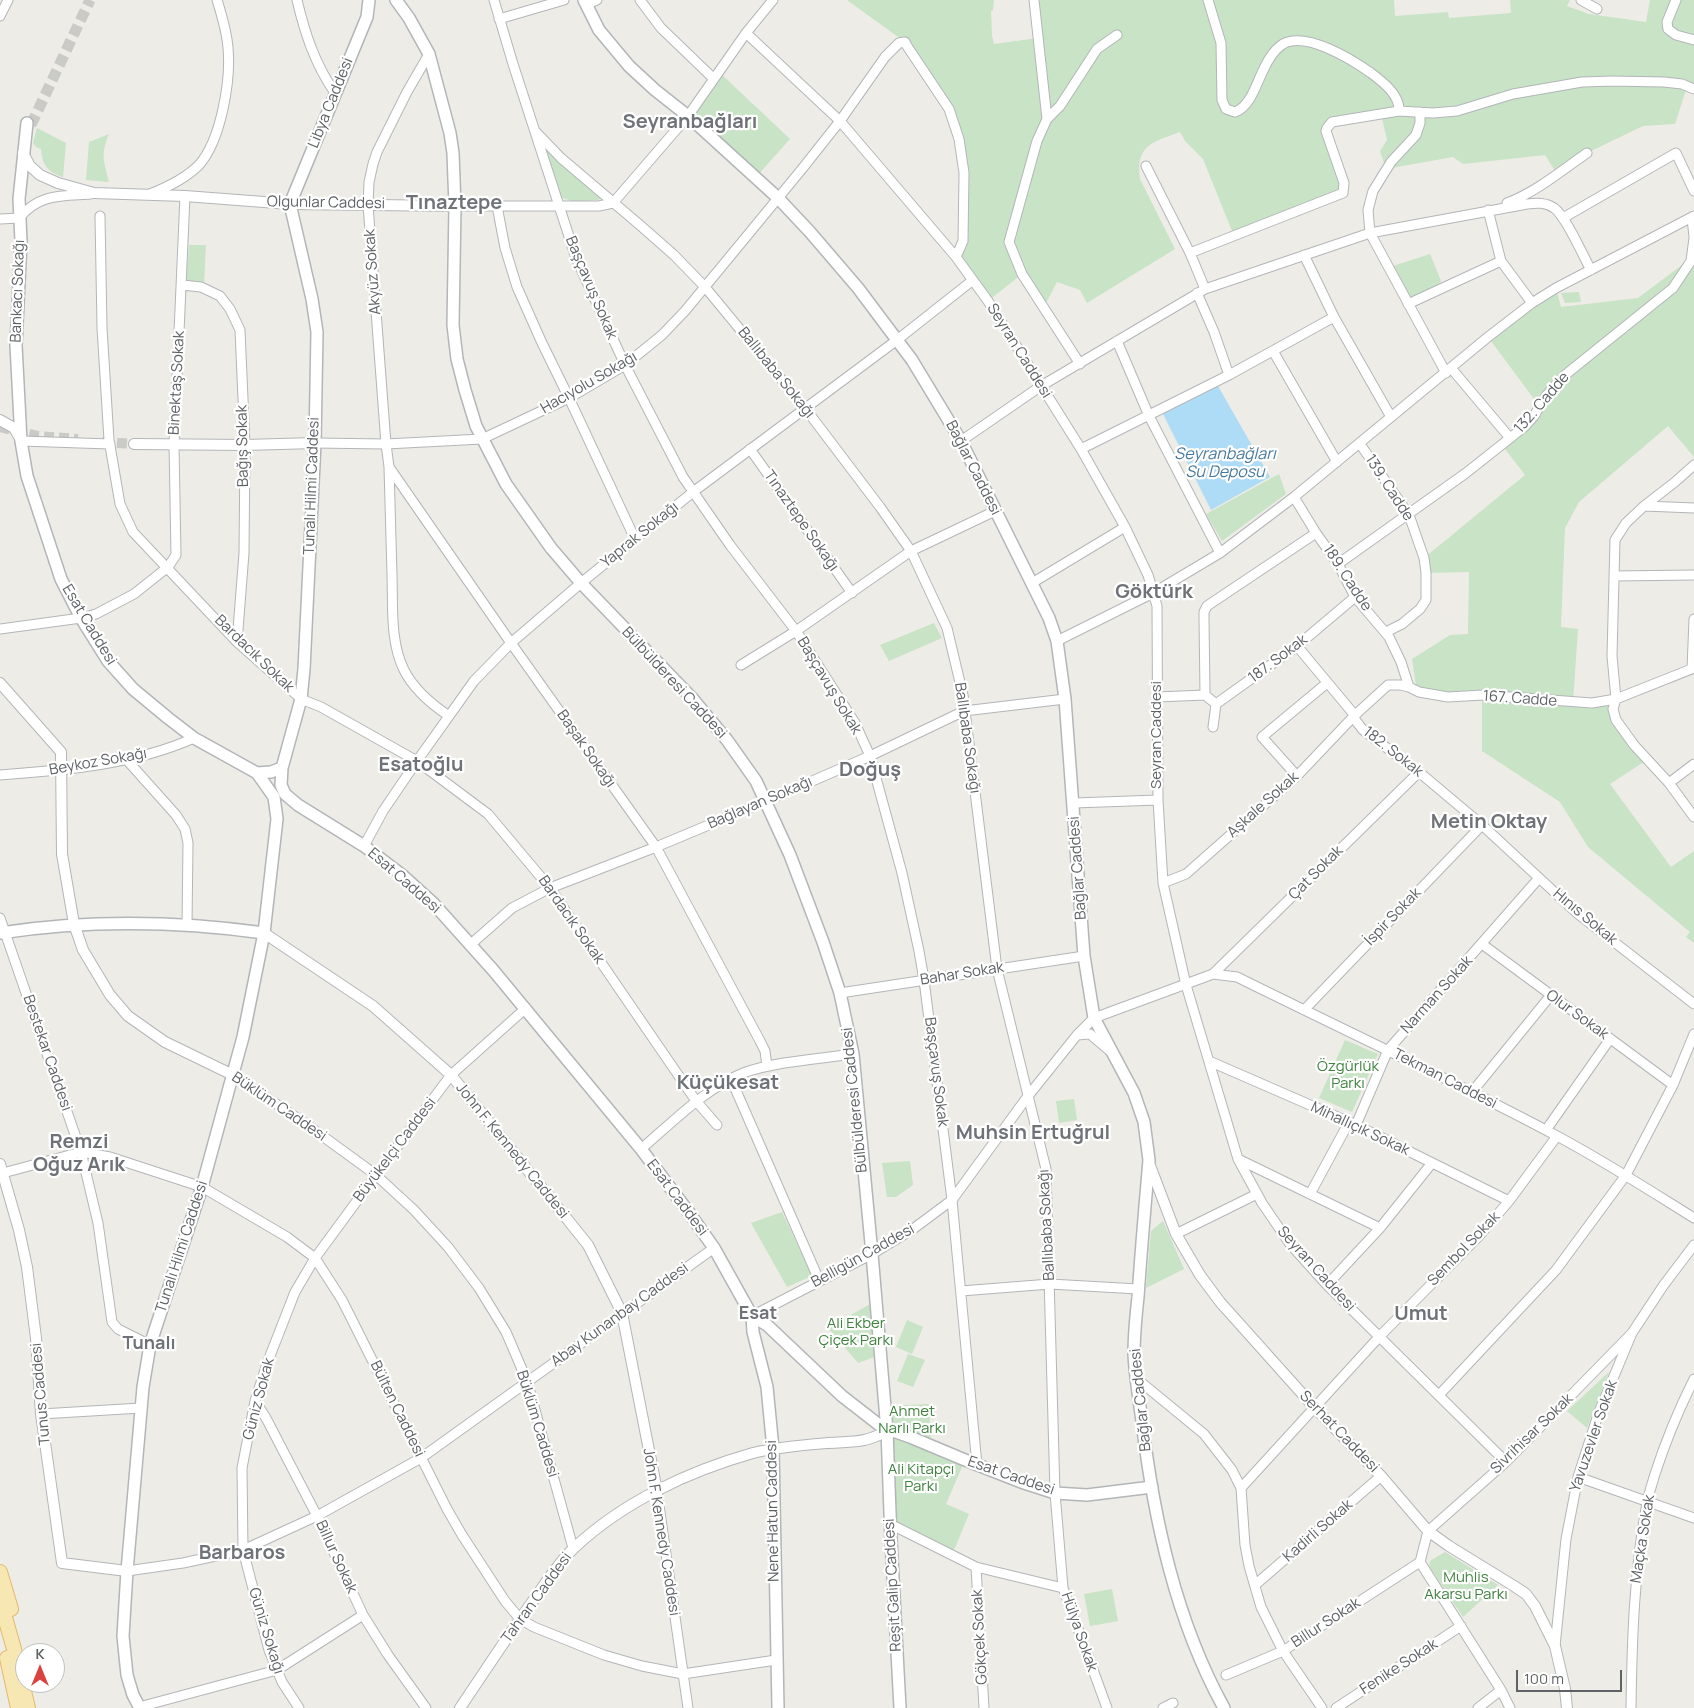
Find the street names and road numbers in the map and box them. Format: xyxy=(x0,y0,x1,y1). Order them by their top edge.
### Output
street label: Libya Caddesi xyxy=(305,55,357,151)
street label: Olgunlar Caddesi xyxy=(267,193,385,213)
street label: Akyüz Sokak xyxy=(361,228,385,316)
street label: Başçavuş Sokak xyxy=(561,234,621,342)
street label: Bankacı Sokağı xyxy=(7,239,29,343)
street label: Seyran Caddesi xyxy=(983,300,1055,402)
street label: Ballıbaba Sokağı xyxy=(734,324,818,422)
street label: Binektaş Sokak xyxy=(165,330,189,436)
street label: Hacıyolu Sokağı xyxy=(538,348,640,418)
street label: 132. Cadde xyxy=(1511,369,1573,437)
street label: Bağış Sokak xyxy=(233,405,253,487)
street label: Tunalı Hilmi Caddesi xyxy=(301,417,323,555)
street label: Bağlar Caddesi xyxy=(941,418,1005,518)
street label: 139. Cadde xyxy=(1361,451,1417,525)
street label: Tınaztepe Sokağı xyxy=(760,467,842,575)
street label: Yaprak Sokağı xyxy=(598,498,682,572)
street label: 189. Cadde xyxy=(1319,541,1375,615)
street label: Esat Caddesi xyxy=(58,581,120,669)
street label: Bardacık Sokak xyxy=(211,612,297,696)
street label: Bülbülderesi Caddesi xyxy=(618,623,730,743)
street label: 187. Sokak xyxy=(1245,631,1311,687)
street label: Başçavuş Sokak xyxy=(793,634,865,738)
street label: Ballıbaba Sokağı xyxy=(950,681,984,795)
street label: Seyran Caddesi xyxy=(1148,681,1166,789)
street label: 167. Cadde xyxy=(1482,687,1558,711)
street label: Başak Sokağı xyxy=(553,707,619,791)
street label: 182. Sokak xyxy=(1359,723,1427,781)
street label: Beykoz Sokağı xyxy=(48,745,148,779)
street label: Aşkale Sokak xyxy=(1224,768,1302,842)
street label: Bağlayan Sokağı xyxy=(705,773,815,833)
street label: Bağlar Caddesi xyxy=(1065,816,1091,920)
street label: Çat Sokak xyxy=(1285,842,1347,904)
street label: Esat Caddesi xyxy=(364,844,444,918)
street label: Bardacık Sokak xyxy=(534,873,608,967)
street label: İspir Sokak xyxy=(1361,884,1425,950)
street label: Hınıs Sokak xyxy=(1549,885,1621,949)
street label: Narman Sokak xyxy=(1397,952,1477,1038)
street label: Bahar Sokak xyxy=(919,959,1005,989)
street label: Olur Sokak xyxy=(1542,986,1612,1044)
street label: Bestekar Caddesi xyxy=(19,993,75,1113)
street label: Başçavuş Sokak xyxy=(920,1016,952,1128)
street label: Bülbülderesi Caddesi xyxy=(838,1026,872,1174)
street label: Tekman Caddesi xyxy=(1390,1045,1500,1113)
street label: Büklüm Caddesi xyxy=(228,1069,330,1145)
street label: John F. Kennedy Caddesi xyxy=(452,1079,572,1223)
street label: Büyükelçi Caddesi xyxy=(350,1094,440,1206)
street label: Mihallıçık Sokak xyxy=(1308,1098,1412,1160)
street label: Esat Caddesi xyxy=(643,1156,711,1240)
street label: Ballıbaba Sokağı xyxy=(1035,1169,1059,1281)
street label: Tunalı Hilmi Caddesi xyxy=(152,1179,212,1315)
street label: Sembol Sokak xyxy=(1424,1208,1504,1290)
street label: Belligün Caddesi xyxy=(808,1220,918,1292)
street label: Seyran Caddesi xyxy=(1273,1223,1359,1315)
street label: Abay Kunanbay Caddesi xyxy=(548,1259,692,1371)
street label: Tunus Caddesi xyxy=(28,1342,54,1446)
street label: Bağlar Caddesi xyxy=(1127,1348,1155,1452)
street label: Güniz Sokak xyxy=(239,1356,279,1442)
street label: Bülten Caddesi xyxy=(366,1358,428,1460)
street label: Büklüm Caddesi xyxy=(512,1368,562,1480)
street label: Yavuzevler Sokak xyxy=(1566,1378,1622,1494)
street label: Serhat Caddesi xyxy=(1295,1387,1383,1477)
street label: Sivrihisar Sokak xyxy=(1487,1390,1577,1478)
street label: Nene Hatun Caddesi xyxy=(763,1440,783,1582)
street label: John F. Kennedy Caddesi xyxy=(639,1447,683,1617)
street label: Esat Caddesi xyxy=(965,1453,1057,1499)
street label: Maçka Sokak xyxy=(1627,1493,1659,1585)
street label: Kadirli Sokak xyxy=(1280,1496,1356,1566)
street label: Billur Sokak xyxy=(311,1518,361,1596)
street label: Reşit Galip Caddesi xyxy=(881,1518,905,1652)
street label: Tahran Caddesi xyxy=(498,1549,576,1647)
street label: Güniz Sokağı xyxy=(244,1586,288,1676)
street label: Gökçek Sokak xyxy=(969,1589,991,1685)
street label: Hülya Sokak xyxy=(1057,1590,1101,1674)
street label: Billur Sokak xyxy=(1288,1594,1364,1652)
street label: Fenike Sokak xyxy=(1357,1635,1441,1699)

